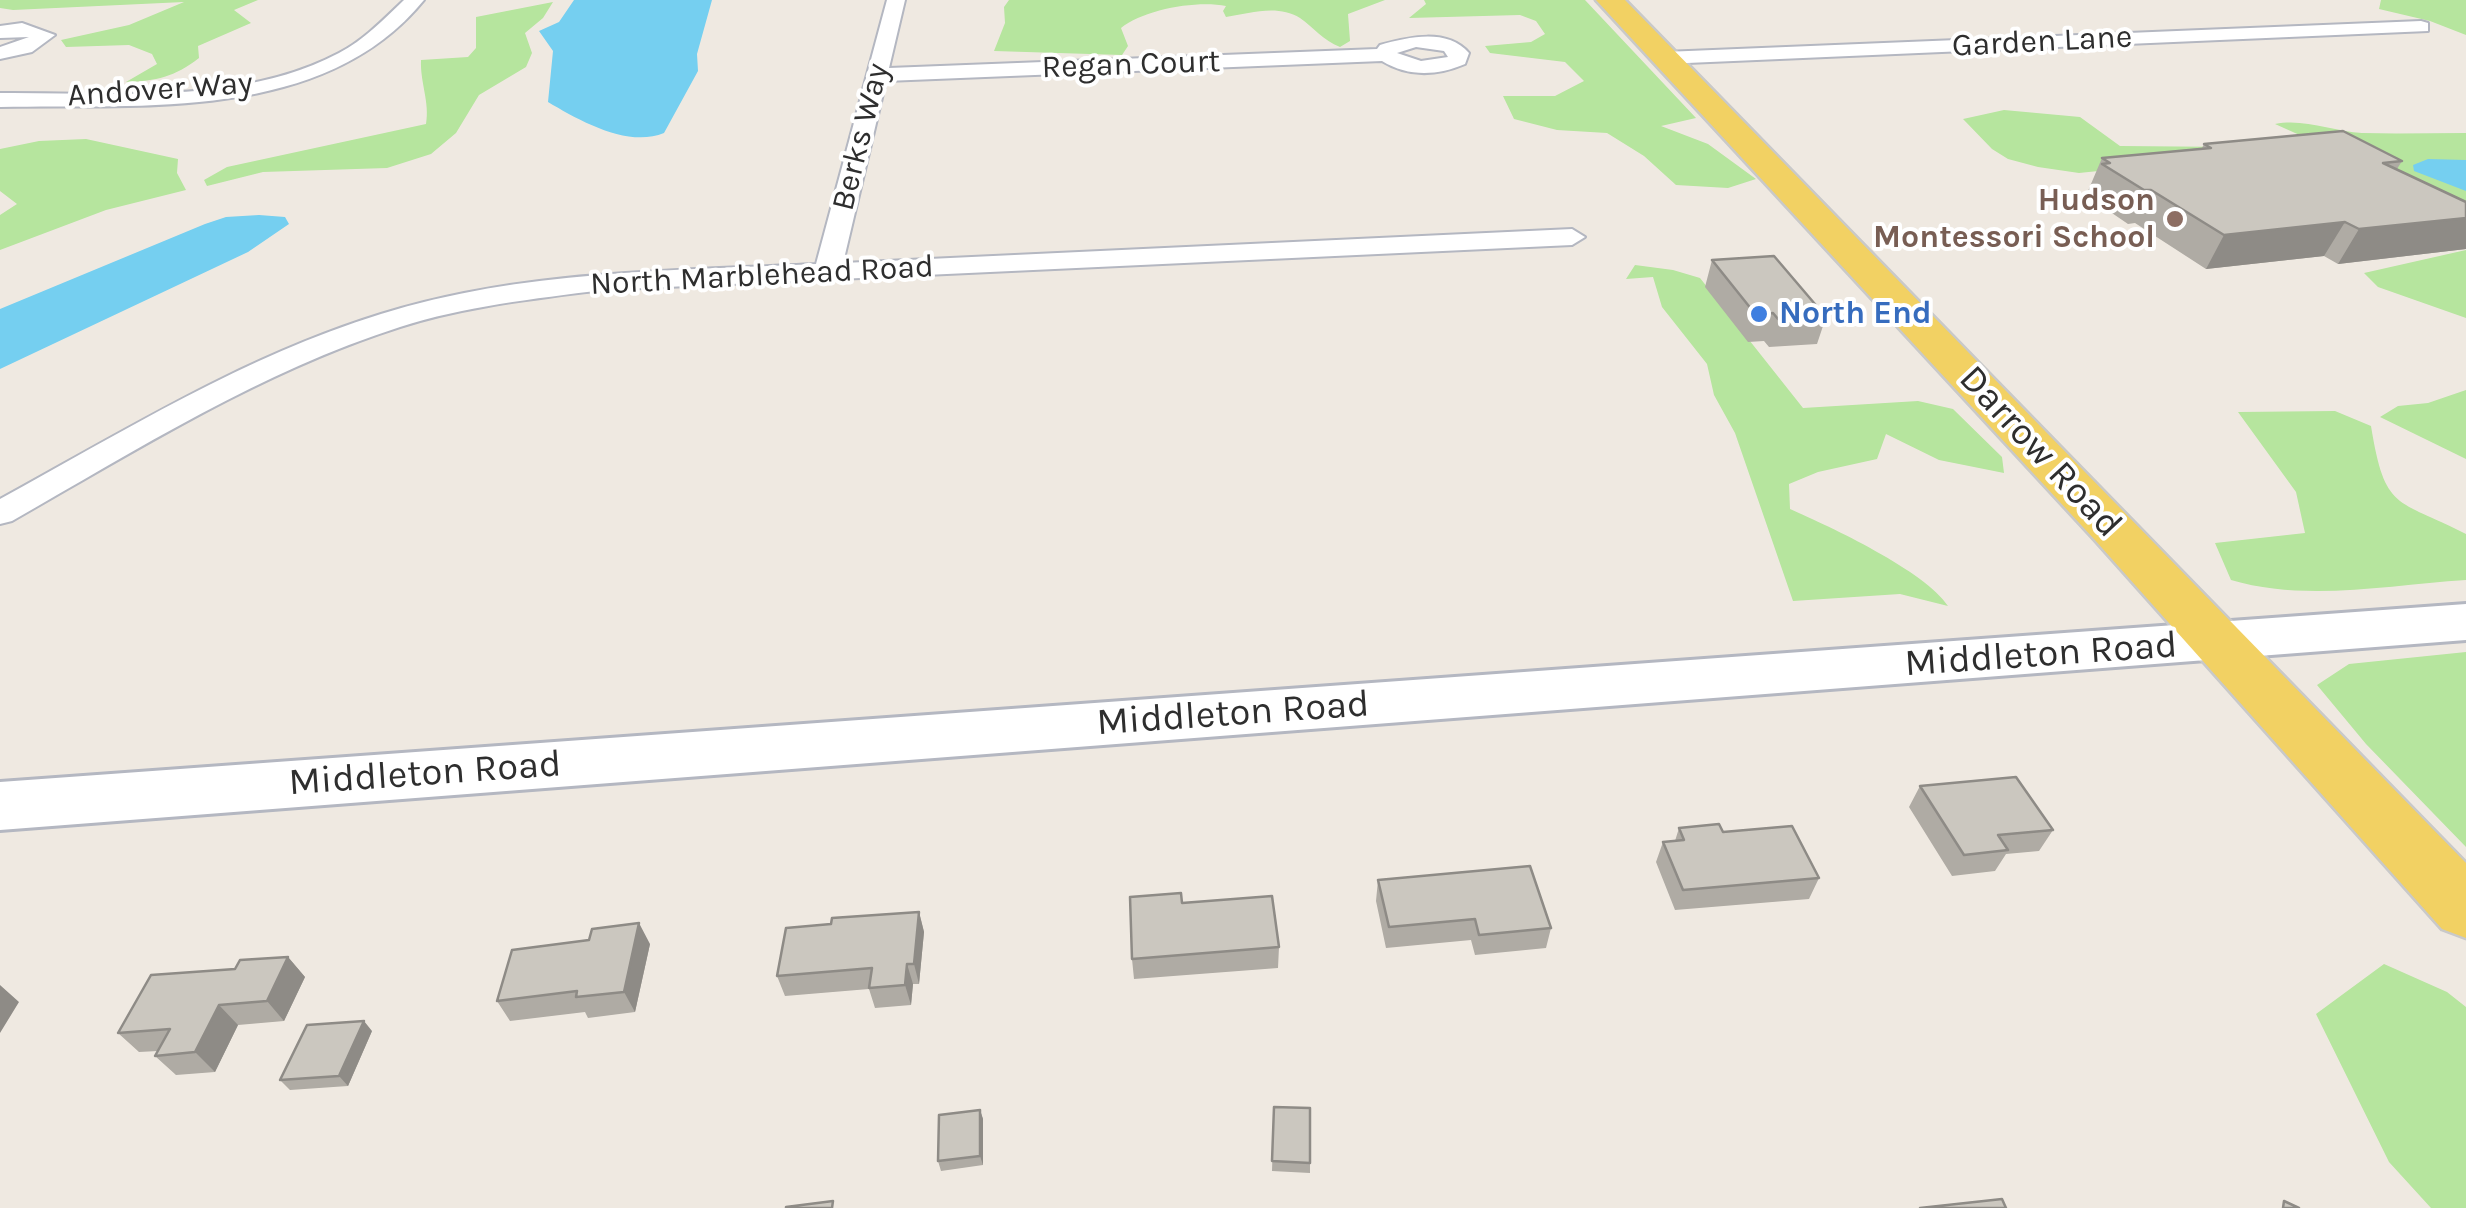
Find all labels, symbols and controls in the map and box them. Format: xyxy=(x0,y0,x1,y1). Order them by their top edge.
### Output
street label: Garden Lane xyxy=(1951,18,2133,66)
street label: Regan Court xyxy=(1041,43,1221,87)
street label: Berks Way xyxy=(824,59,898,215)
street label: Andover Way xyxy=(66,64,254,116)
place label: Hudson Montessori School xyxy=(1873,182,2155,257)
marker: Hudson Montessori School xyxy=(2164,208,2186,230)
street label: North Marblehead Road xyxy=(589,248,935,304)
place label: North End xyxy=(1779,295,1932,333)
marker: North End xyxy=(1748,303,1770,325)
street label: Darrow Road xyxy=(1949,357,2131,547)
street label: Middleton Road xyxy=(1903,623,2179,687)
street label: Middleton Road xyxy=(1095,682,1371,746)
street label: Middleton Road xyxy=(287,742,563,806)

